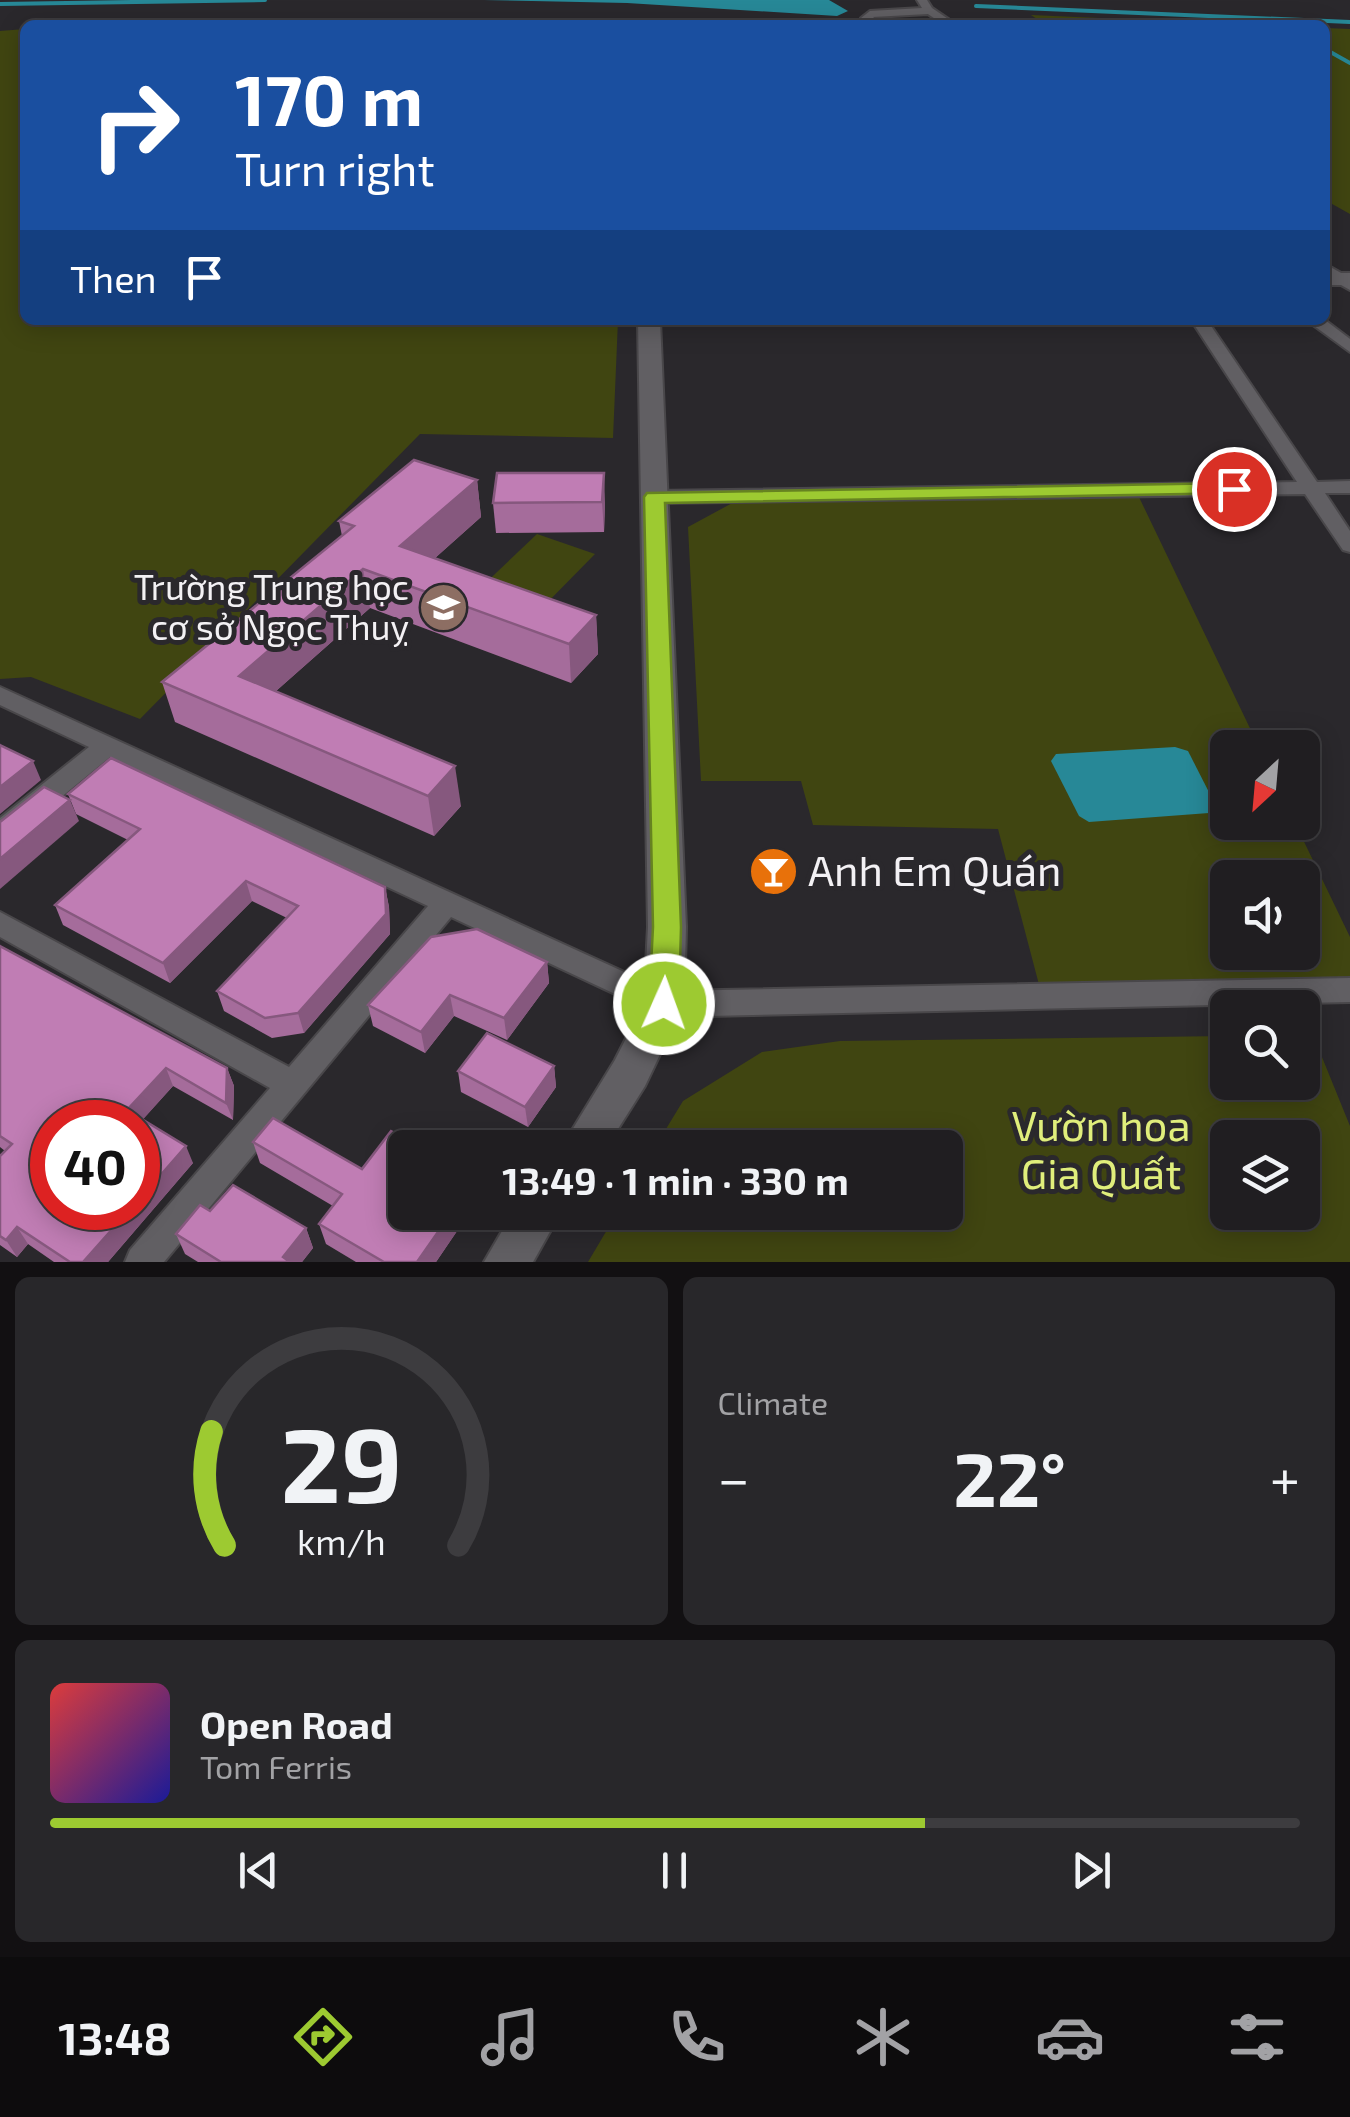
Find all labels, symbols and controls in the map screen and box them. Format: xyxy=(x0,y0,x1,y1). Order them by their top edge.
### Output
text: 170 m xyxy=(235,56,423,140)
icon: right xyxy=(70,60,200,190)
text: Turn right xyxy=(235,141,435,195)
icon: arrive xyxy=(177,250,232,305)
text: Then xyxy=(70,255,157,301)
pin xyxy=(1192,447,1277,532)
icon: arrive xyxy=(1207,462,1262,517)
place label: Trường Trung học cơ sở Ngọc Thuỵ xyxy=(134,565,409,647)
school or university icon: Trường Trung học cơ sở Ngọc Thuỵ xyxy=(418,582,470,634)
north arrow xyxy=(1210,730,1320,840)
map controls xyxy=(1210,730,1320,1230)
place label: Anh Em Quán xyxy=(808,844,1061,895)
bar icon: Anh Em Quán xyxy=(747,845,799,897)
button: sound xyxy=(1210,860,1320,970)
position arrow xyxy=(612,952,716,1056)
button: search xyxy=(1210,990,1320,1100)
park label: Vườn hoa Gia Quất xyxy=(1011,1099,1191,1198)
speed limit sign: 40 xyxy=(30,1100,160,1230)
button: layers xyxy=(1210,1120,1320,1230)
text: 13:49 · 1 min · 330 m xyxy=(502,1157,849,1203)
text: Climate xyxy=(718,1383,828,1421)
text: 29 xyxy=(280,1399,402,1524)
text: 22° xyxy=(953,1432,1066,1522)
text: − xyxy=(718,1444,750,1510)
text: + xyxy=(1270,1444,1300,1510)
text: km/h xyxy=(297,1519,386,1562)
text: Open Road xyxy=(200,1701,393,1747)
text: Tom Ferris xyxy=(200,1747,352,1785)
icon: previous xyxy=(231,1843,286,1898)
icon: pause xyxy=(647,1843,702,1898)
icon: next xyxy=(1064,1843,1119,1898)
icon: directions xyxy=(288,2002,358,2072)
icon: music xyxy=(475,2002,545,2072)
icon: phone xyxy=(662,2002,732,2072)
icon: climate xyxy=(848,2002,918,2072)
icon: car xyxy=(1035,2002,1105,2072)
icon: filters xyxy=(1222,2002,1292,2072)
text: 13:48 xyxy=(58,2010,172,2064)

